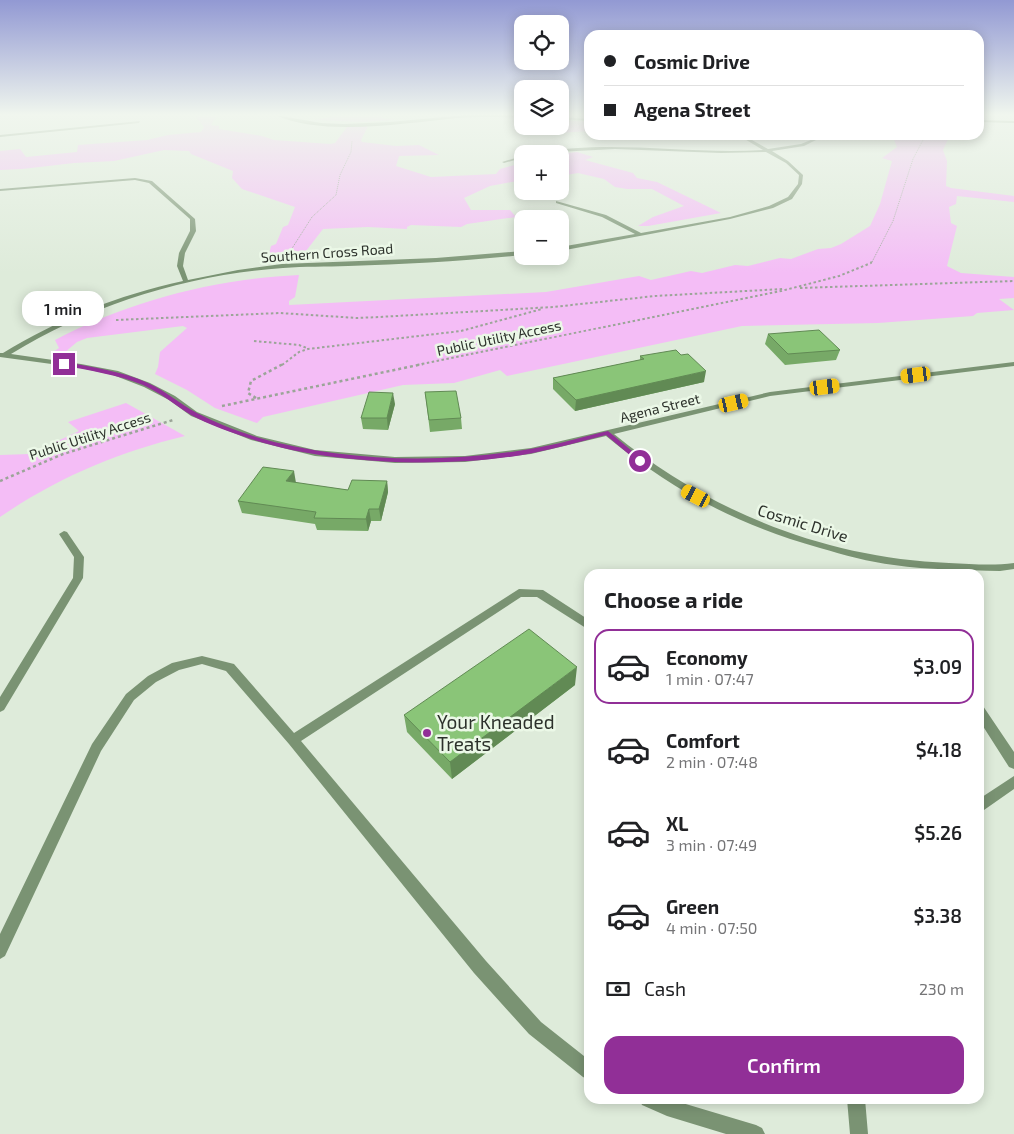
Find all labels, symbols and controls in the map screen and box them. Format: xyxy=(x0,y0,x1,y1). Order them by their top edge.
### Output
map controls xyxy=(514,15,569,265)
button: locate xyxy=(514,15,569,70)
text: Cosmic Drive xyxy=(634,50,750,73)
button: layers xyxy=(514,80,569,135)
text: Agena Street xyxy=(634,98,750,121)
button: + xyxy=(514,145,569,200)
button: − xyxy=(514,210,569,265)
street label: Southern Cross Road xyxy=(260,239,394,266)
callout: 1 min xyxy=(23,292,105,326)
text: 1 min xyxy=(44,299,82,318)
street label: Public Utility Access xyxy=(435,316,563,359)
route end xyxy=(53,353,75,375)
car xyxy=(900,366,931,384)
car xyxy=(809,378,840,396)
street label: Agena Street xyxy=(618,389,702,426)
car xyxy=(717,392,750,414)
street label: Public Utility Access xyxy=(27,408,153,463)
route start xyxy=(629,450,651,472)
car xyxy=(679,483,712,509)
street label: Cosmic Drive xyxy=(756,500,851,545)
text: Choose a ride xyxy=(604,586,743,612)
icon: car xyxy=(606,644,651,689)
text: Economy xyxy=(666,646,748,669)
text: $3.09 xyxy=(913,655,962,678)
text: 1 min · 07:47 xyxy=(666,669,754,688)
place label: Your Kneaded Treats xyxy=(437,710,555,755)
marker: Your Kneaded Treats xyxy=(421,727,433,739)
icon: car xyxy=(606,727,651,772)
text: Comfort xyxy=(666,729,740,752)
text: $4.18 xyxy=(916,738,962,761)
text: 2 min · 07:48 xyxy=(666,752,758,771)
icon: car xyxy=(606,810,651,855)
text: XL xyxy=(666,812,688,835)
text: $5.26 xyxy=(914,821,962,844)
text: 3 min · 07:49 xyxy=(666,835,757,854)
icon: car xyxy=(606,893,651,938)
text: Green xyxy=(666,895,719,918)
text: $3.38 xyxy=(914,904,962,927)
text: 4 min · 07:50 xyxy=(666,918,757,937)
icon: cash xyxy=(604,975,632,1003)
text: Cash xyxy=(644,977,686,1000)
text: 230 m xyxy=(919,979,964,998)
button: Confirm xyxy=(604,1036,964,1094)

